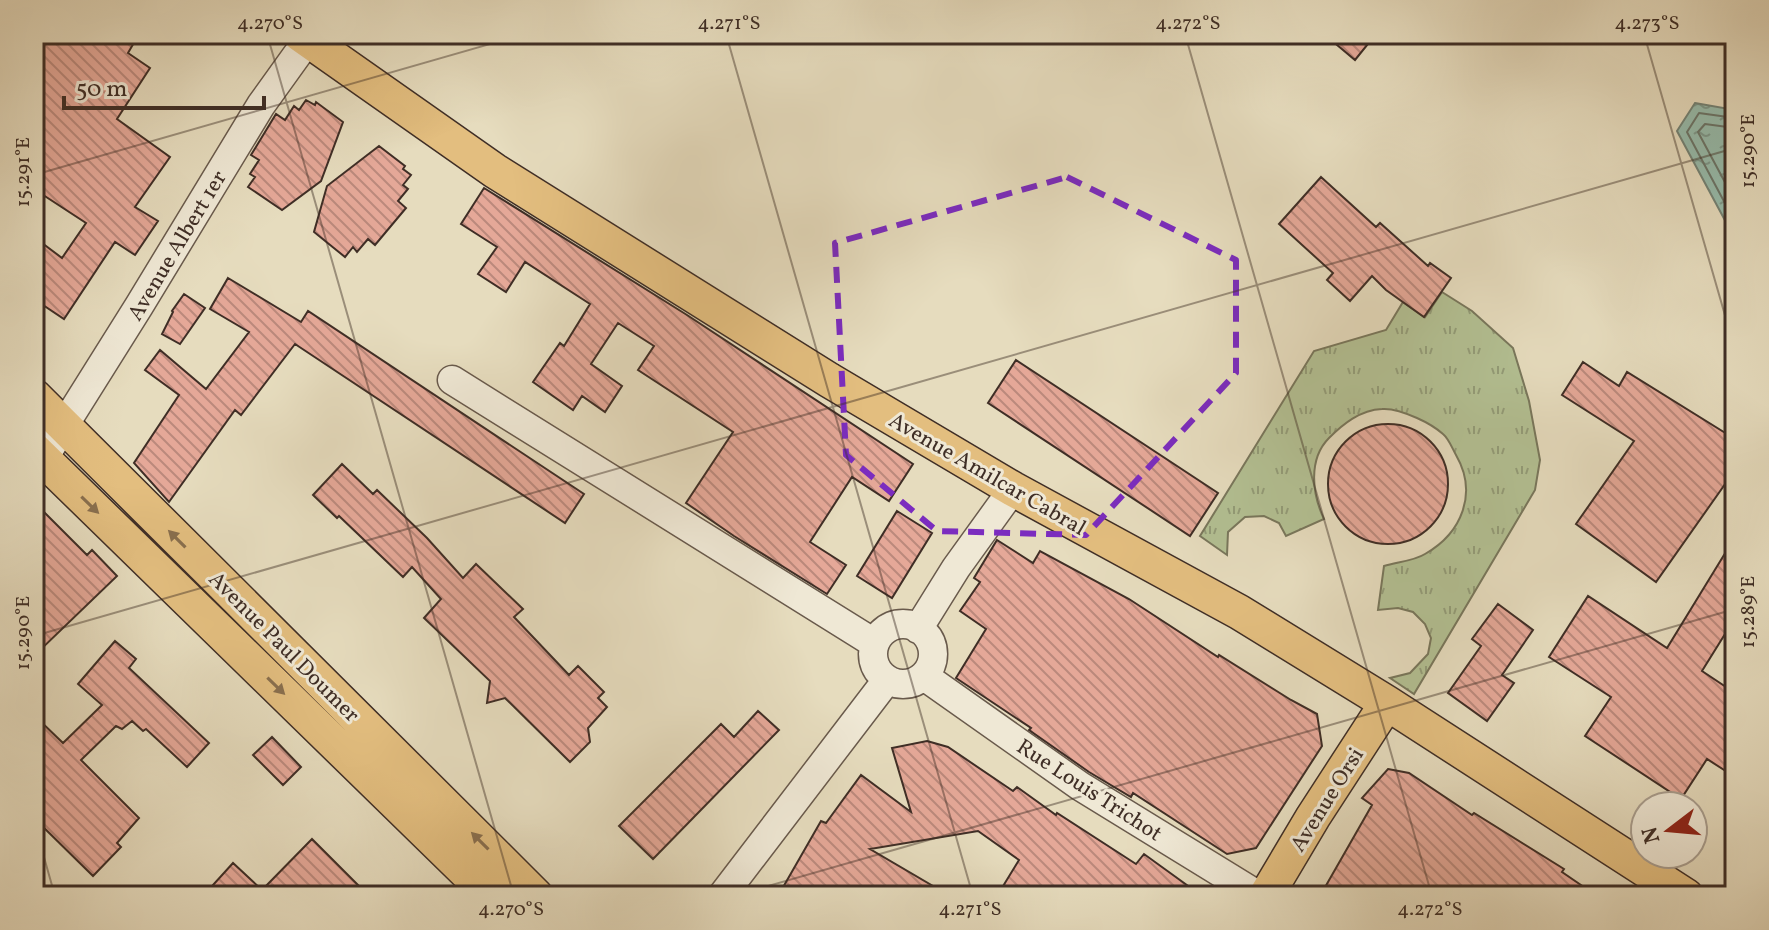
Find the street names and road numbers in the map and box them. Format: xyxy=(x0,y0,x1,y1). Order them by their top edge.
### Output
street label: Avenue Albert 1er xyxy=(121,165,235,327)
street label: Avenue Amilcar Cabral xyxy=(882,406,1091,544)
street label: Avenue Paul Doumer xyxy=(201,565,366,730)
street label: Rue Louis Trichot xyxy=(1010,732,1168,850)
street label: Avenue Orsi xyxy=(1284,742,1372,858)

